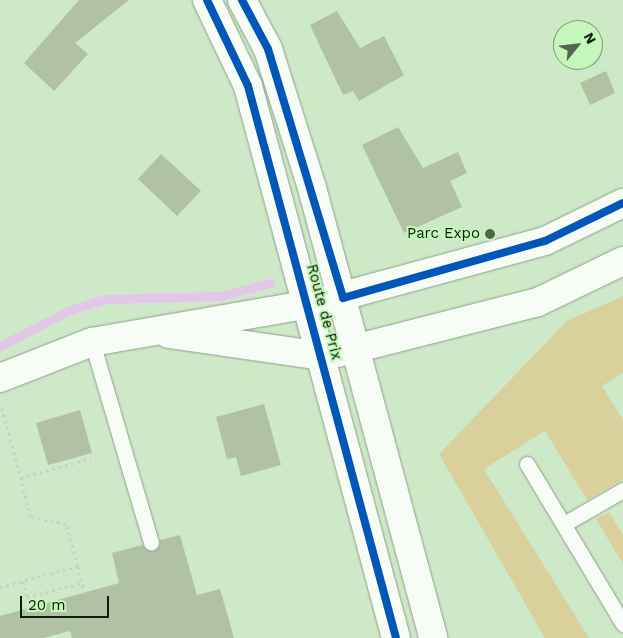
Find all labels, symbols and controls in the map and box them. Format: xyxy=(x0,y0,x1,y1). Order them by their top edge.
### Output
north arrow xyxy=(553,20,603,70)
text: N xyxy=(581,30,600,47)
place label: Parc Expo xyxy=(407,225,480,243)
marker: Parc Expo xyxy=(484,228,496,240)
street label: Route de Prix xyxy=(303,262,345,362)
scale bar xyxy=(22,586,111,618)
text: 20 m xyxy=(28,596,66,614)

